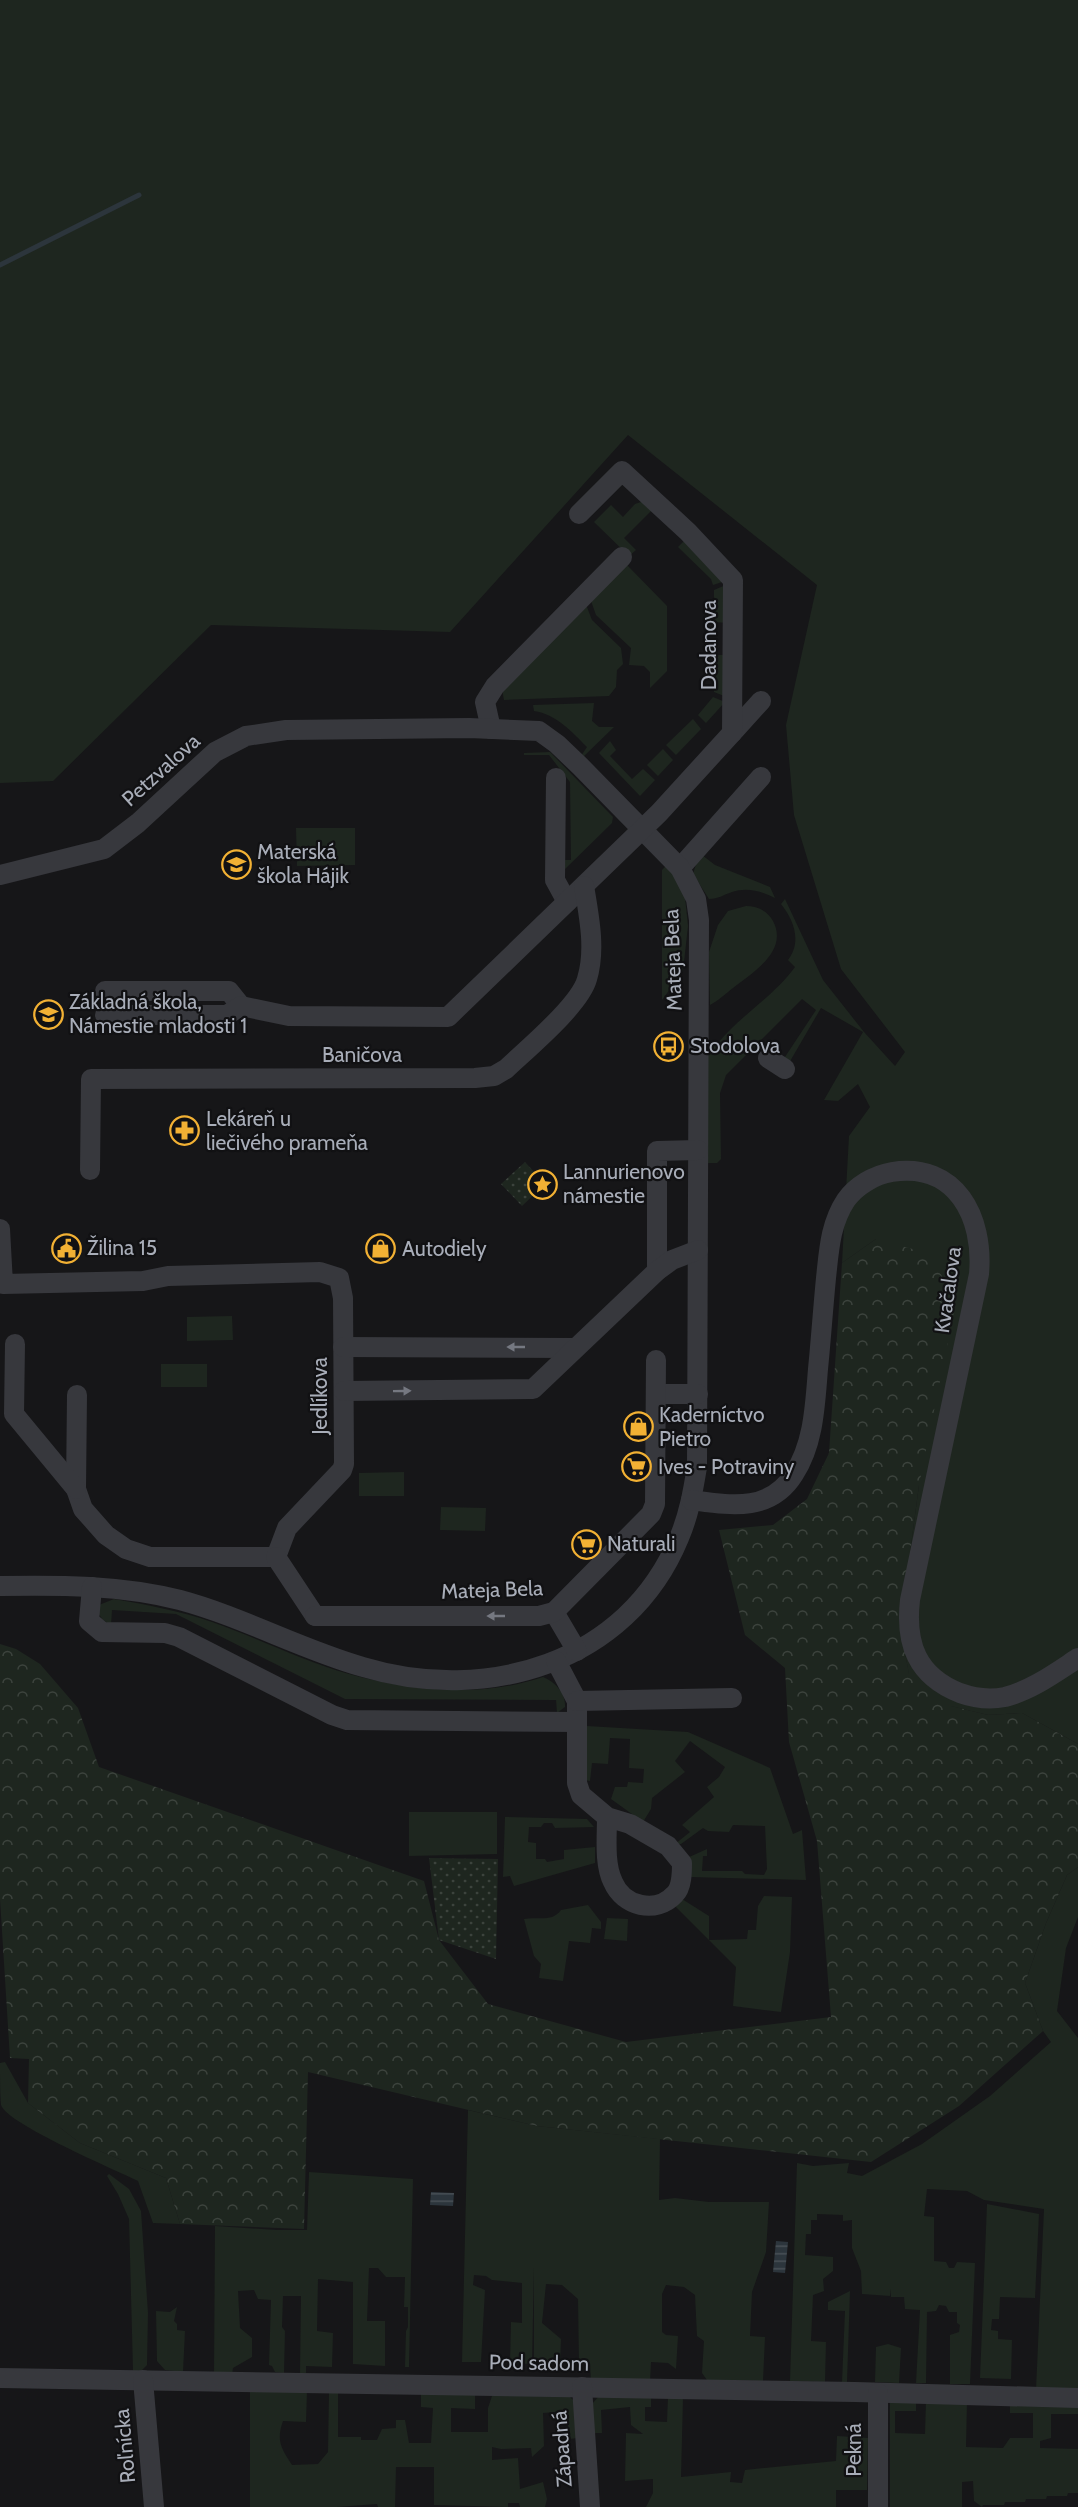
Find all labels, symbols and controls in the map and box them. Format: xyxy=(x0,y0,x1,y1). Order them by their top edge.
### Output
street label: Dadanova xyxy=(696,600,721,690)
street label: Petzvalova xyxy=(117,728,205,811)
place label: Materská škola Hájik xyxy=(257,839,350,889)
school or university icon: Materská škola Hájik xyxy=(220,848,252,880)
street label: Mateja Bela xyxy=(658,909,688,1011)
place label: Základná škola, Námestie mladosti 1 xyxy=(69,989,247,1038)
school or university icon: Základná škola, Námestie mladosti 1 xyxy=(32,998,64,1030)
bus stop icon: Stodolova xyxy=(653,1030,685,1062)
place label: Stodolova xyxy=(690,1033,780,1058)
street label: Baničova xyxy=(322,1042,402,1067)
place label: Lekáreň u liečivého prameňa xyxy=(206,1106,368,1155)
pharmacy icon: Lekáreň u liečivého prameňa xyxy=(169,1115,201,1147)
place label: Lannurienovo námestie xyxy=(563,1159,685,1208)
place icon: Lannurienovo námestie xyxy=(526,1168,558,1200)
public building icon: Žilina 15 xyxy=(50,1232,82,1264)
shop icon: Autodiely xyxy=(365,1233,397,1265)
place label: Žilina 15 xyxy=(87,1234,157,1260)
place label: Autodiely xyxy=(402,1236,487,1261)
street label: Kvačalova xyxy=(929,1245,966,1335)
one-way arrow xyxy=(507,1342,526,1352)
street label: Jedlíkova xyxy=(307,1357,332,1436)
one-way arrow xyxy=(393,1386,412,1395)
place label: Kaderníctvo Pietro xyxy=(659,1402,765,1451)
shop icon: Kaderníctvo Pietro xyxy=(622,1411,654,1443)
supermarket icon: Ives - Potraviny xyxy=(621,1451,653,1483)
place label: Ives - Potraviny xyxy=(658,1454,795,1479)
supermarket icon: Naturali xyxy=(570,1528,602,1560)
place label: Naturali xyxy=(607,1531,676,1556)
street label: Mateja Bela xyxy=(441,1575,543,1605)
one-way arrow xyxy=(487,1611,506,1621)
street label: Pod sadom xyxy=(489,2349,589,2376)
street label: Roľnícka xyxy=(109,2408,140,2484)
street label: Západná xyxy=(546,2410,577,2488)
street label: Pekná xyxy=(841,2423,866,2477)

